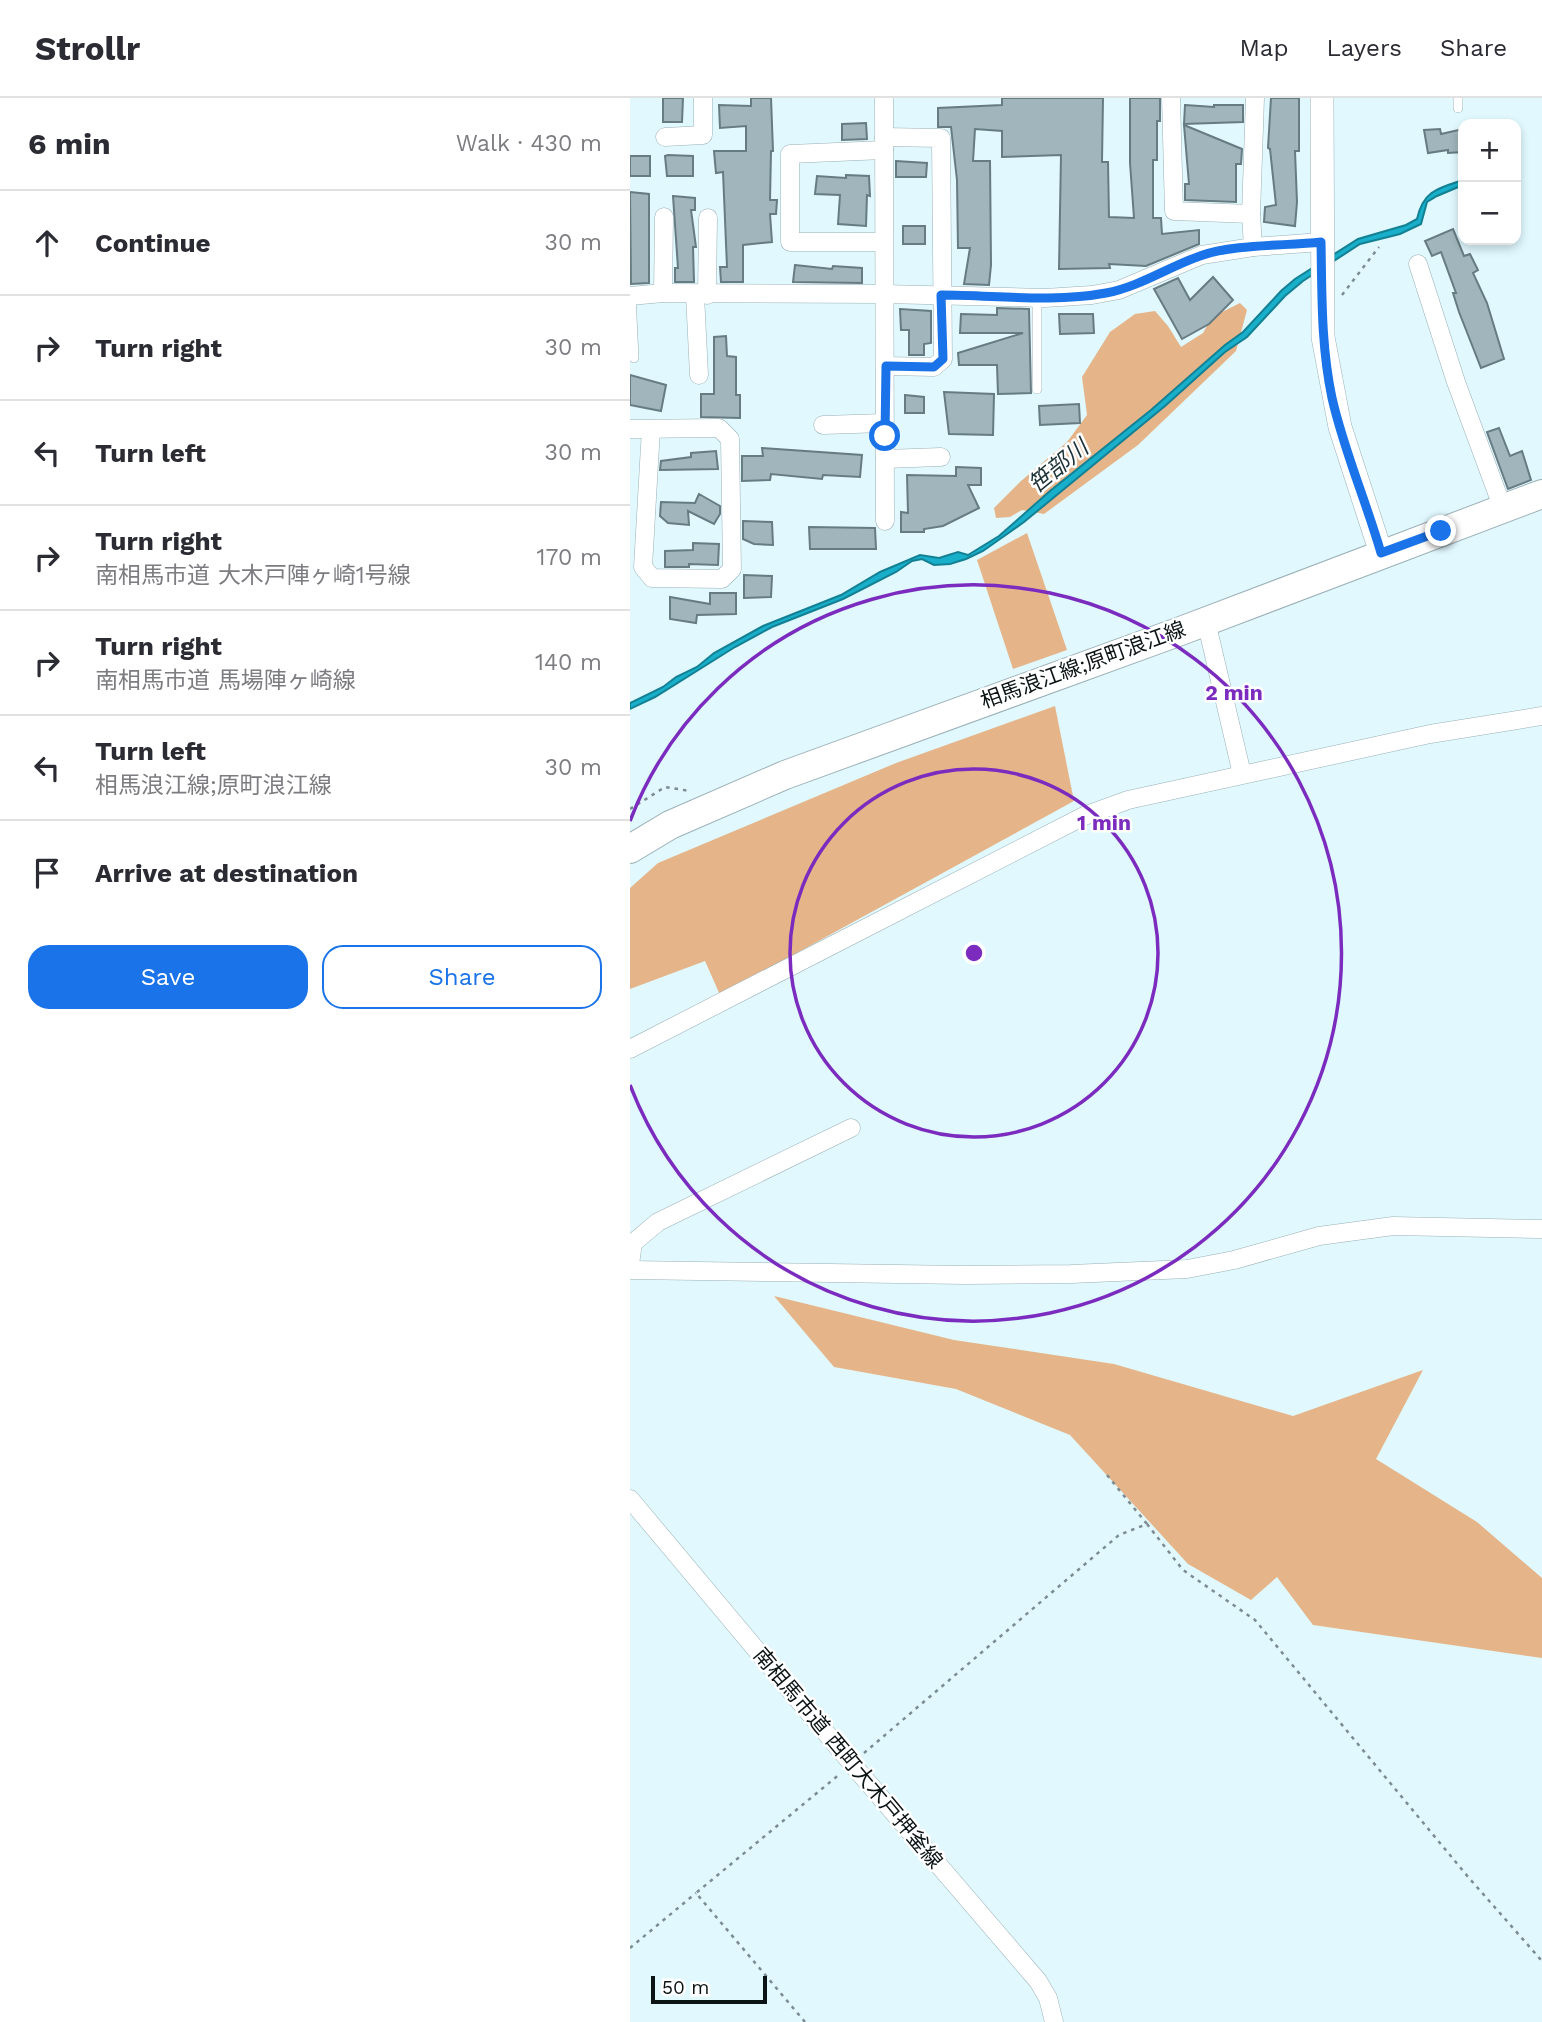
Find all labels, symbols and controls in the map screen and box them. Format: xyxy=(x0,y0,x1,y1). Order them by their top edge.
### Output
text: Strollr xyxy=(35,29,140,68)
text: Map xyxy=(1240,34,1288,62)
text: Layers xyxy=(1326,34,1402,62)
text: Share xyxy=(1440,34,1507,62)
map controls xyxy=(1458,119,1521,245)
button: + xyxy=(1458,119,1521,182)
text: 6 min xyxy=(28,126,111,161)
text: Walk · 430 m xyxy=(456,130,602,157)
button: − xyxy=(1458,182,1521,245)
icon: ahead xyxy=(28,224,66,262)
text: Continue xyxy=(95,228,211,258)
text: 30 m xyxy=(545,229,602,256)
icon: right xyxy=(28,329,66,367)
text: Turn right xyxy=(95,333,222,363)
text: 30 m xyxy=(545,334,602,361)
route start xyxy=(869,420,900,451)
water label: 笹部川 xyxy=(1023,432,1096,499)
icon: left xyxy=(28,434,66,472)
text: Turn left xyxy=(95,438,206,468)
text: 30 m xyxy=(545,439,602,466)
route end xyxy=(1425,515,1456,546)
text: Turn right xyxy=(95,526,222,556)
icon: right xyxy=(28,539,66,577)
text: 170 m xyxy=(537,544,602,571)
text: 南相馬市道 大木戸陣ヶ崎1号線 xyxy=(95,562,411,589)
street label: 相馬浪江線;原町浪江線 xyxy=(977,616,1189,713)
text: Turn right xyxy=(95,631,222,661)
icon: right xyxy=(28,644,66,682)
text: 140 m xyxy=(535,649,602,676)
text: 南相馬市道 馬場陣ヶ崎線 xyxy=(95,667,356,694)
text: 2 min xyxy=(1205,680,1263,705)
text: Turn left xyxy=(95,736,206,766)
icon: left xyxy=(28,749,66,787)
text: 30 m xyxy=(545,754,602,781)
text: 相馬浪江線;原町浪江線 xyxy=(95,772,332,799)
text: 1 min xyxy=(1077,810,1131,835)
icon: arrive xyxy=(28,854,66,892)
text: Arrive at destination xyxy=(95,858,358,888)
centre of rings xyxy=(962,941,986,965)
button: Save xyxy=(28,945,308,1009)
button: Share xyxy=(322,945,602,1009)
street label: 南相馬市道 西町大木戸押釜線 xyxy=(749,1642,948,1873)
scale bar xyxy=(651,1973,766,2005)
text: 50 m xyxy=(662,1976,709,1999)

